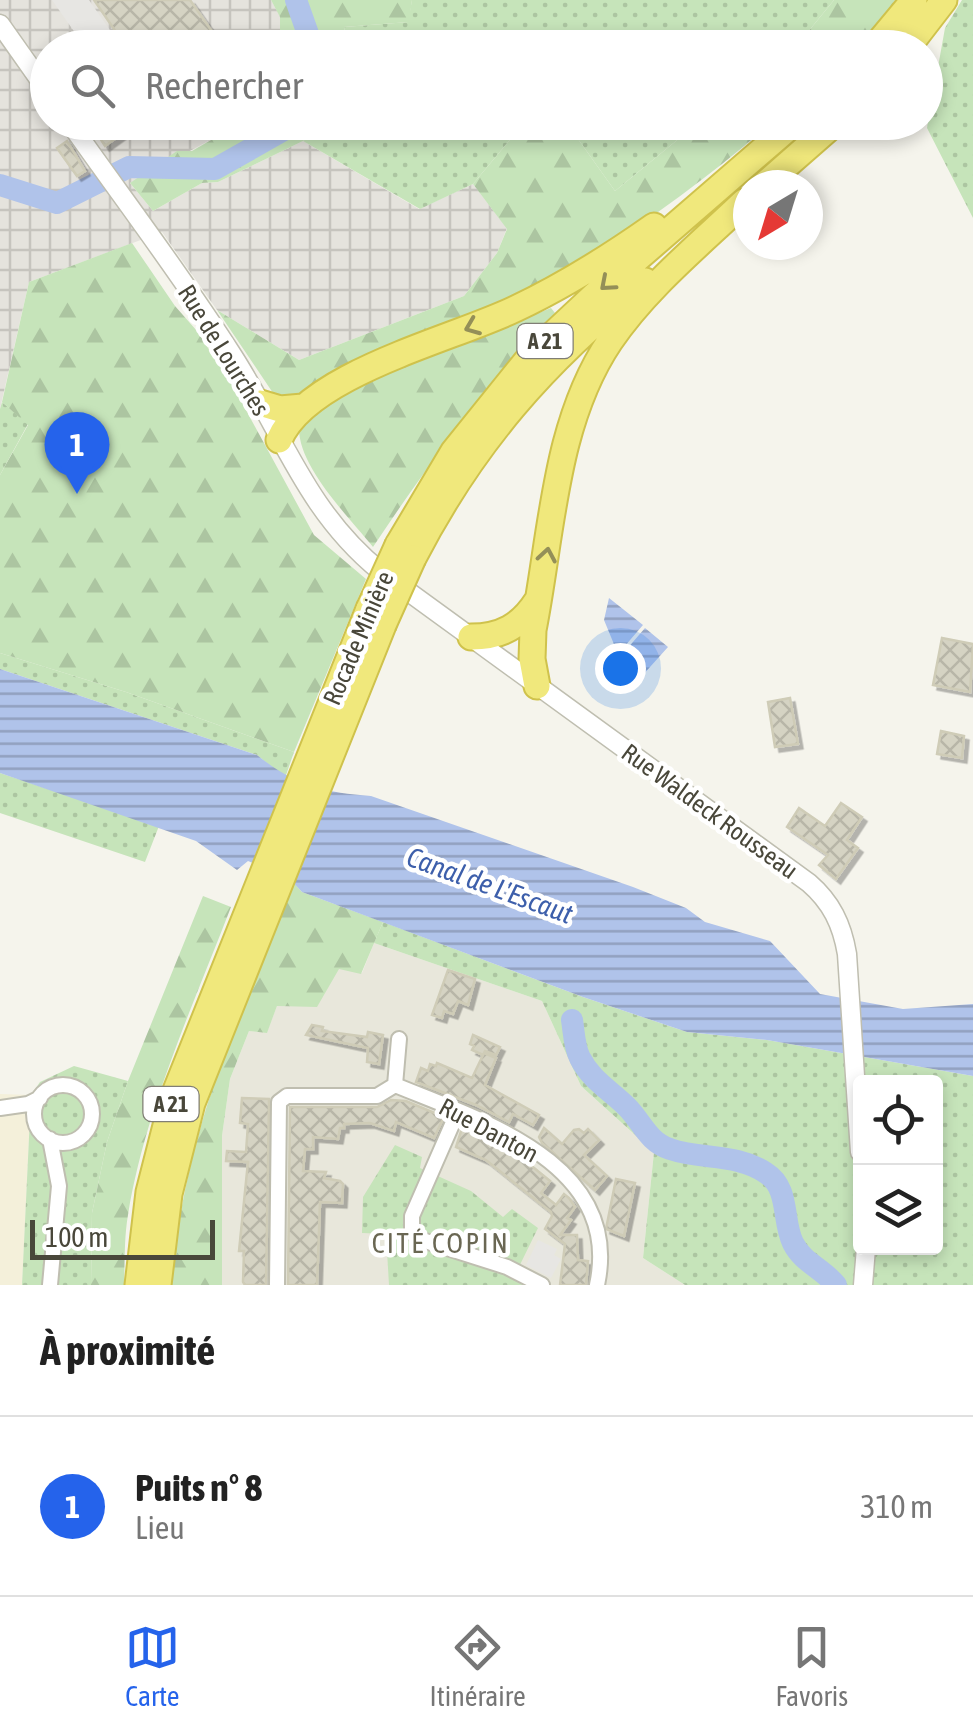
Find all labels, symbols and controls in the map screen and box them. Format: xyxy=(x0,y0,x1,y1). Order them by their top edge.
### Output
search box xyxy=(30,30,943,140)
icon: search xyxy=(65,58,120,113)
text: Rechercher xyxy=(145,64,303,107)
north arrow xyxy=(733,170,823,260)
one-way arrow xyxy=(600,273,619,291)
street label: Rue de Lourches xyxy=(173,280,275,420)
one-way arrow xyxy=(465,316,482,336)
road number: A 21 xyxy=(518,324,572,358)
pin: 1 xyxy=(44,412,110,494)
one-way arrow xyxy=(536,547,557,563)
street label: Rocade Minière xyxy=(317,567,399,709)
your location xyxy=(595,643,646,694)
street label: Rue Waldeck Rousseau xyxy=(617,738,803,884)
water label: Canal de L'Escaut xyxy=(403,840,577,930)
map controls xyxy=(853,1075,943,1255)
button: locate xyxy=(853,1075,943,1165)
road number: A 21 xyxy=(144,1087,198,1121)
street label: Rue Danton xyxy=(435,1092,543,1168)
button: layers xyxy=(853,1165,943,1255)
scale bar xyxy=(30,1215,215,1260)
text: 100 m xyxy=(45,1221,108,1253)
district label: CITÉ COPIN xyxy=(372,1227,510,1259)
text: À proximité xyxy=(40,1326,215,1374)
text: Puits n° 8 xyxy=(135,1466,262,1509)
text: 1 xyxy=(65,1488,80,1525)
text: 310 m xyxy=(860,1488,933,1525)
text: Lieu xyxy=(135,1509,185,1546)
tab: Carte xyxy=(125,1620,180,1712)
tab: Itinéraire xyxy=(430,1620,526,1712)
tab: Favoris xyxy=(775,1620,848,1712)

